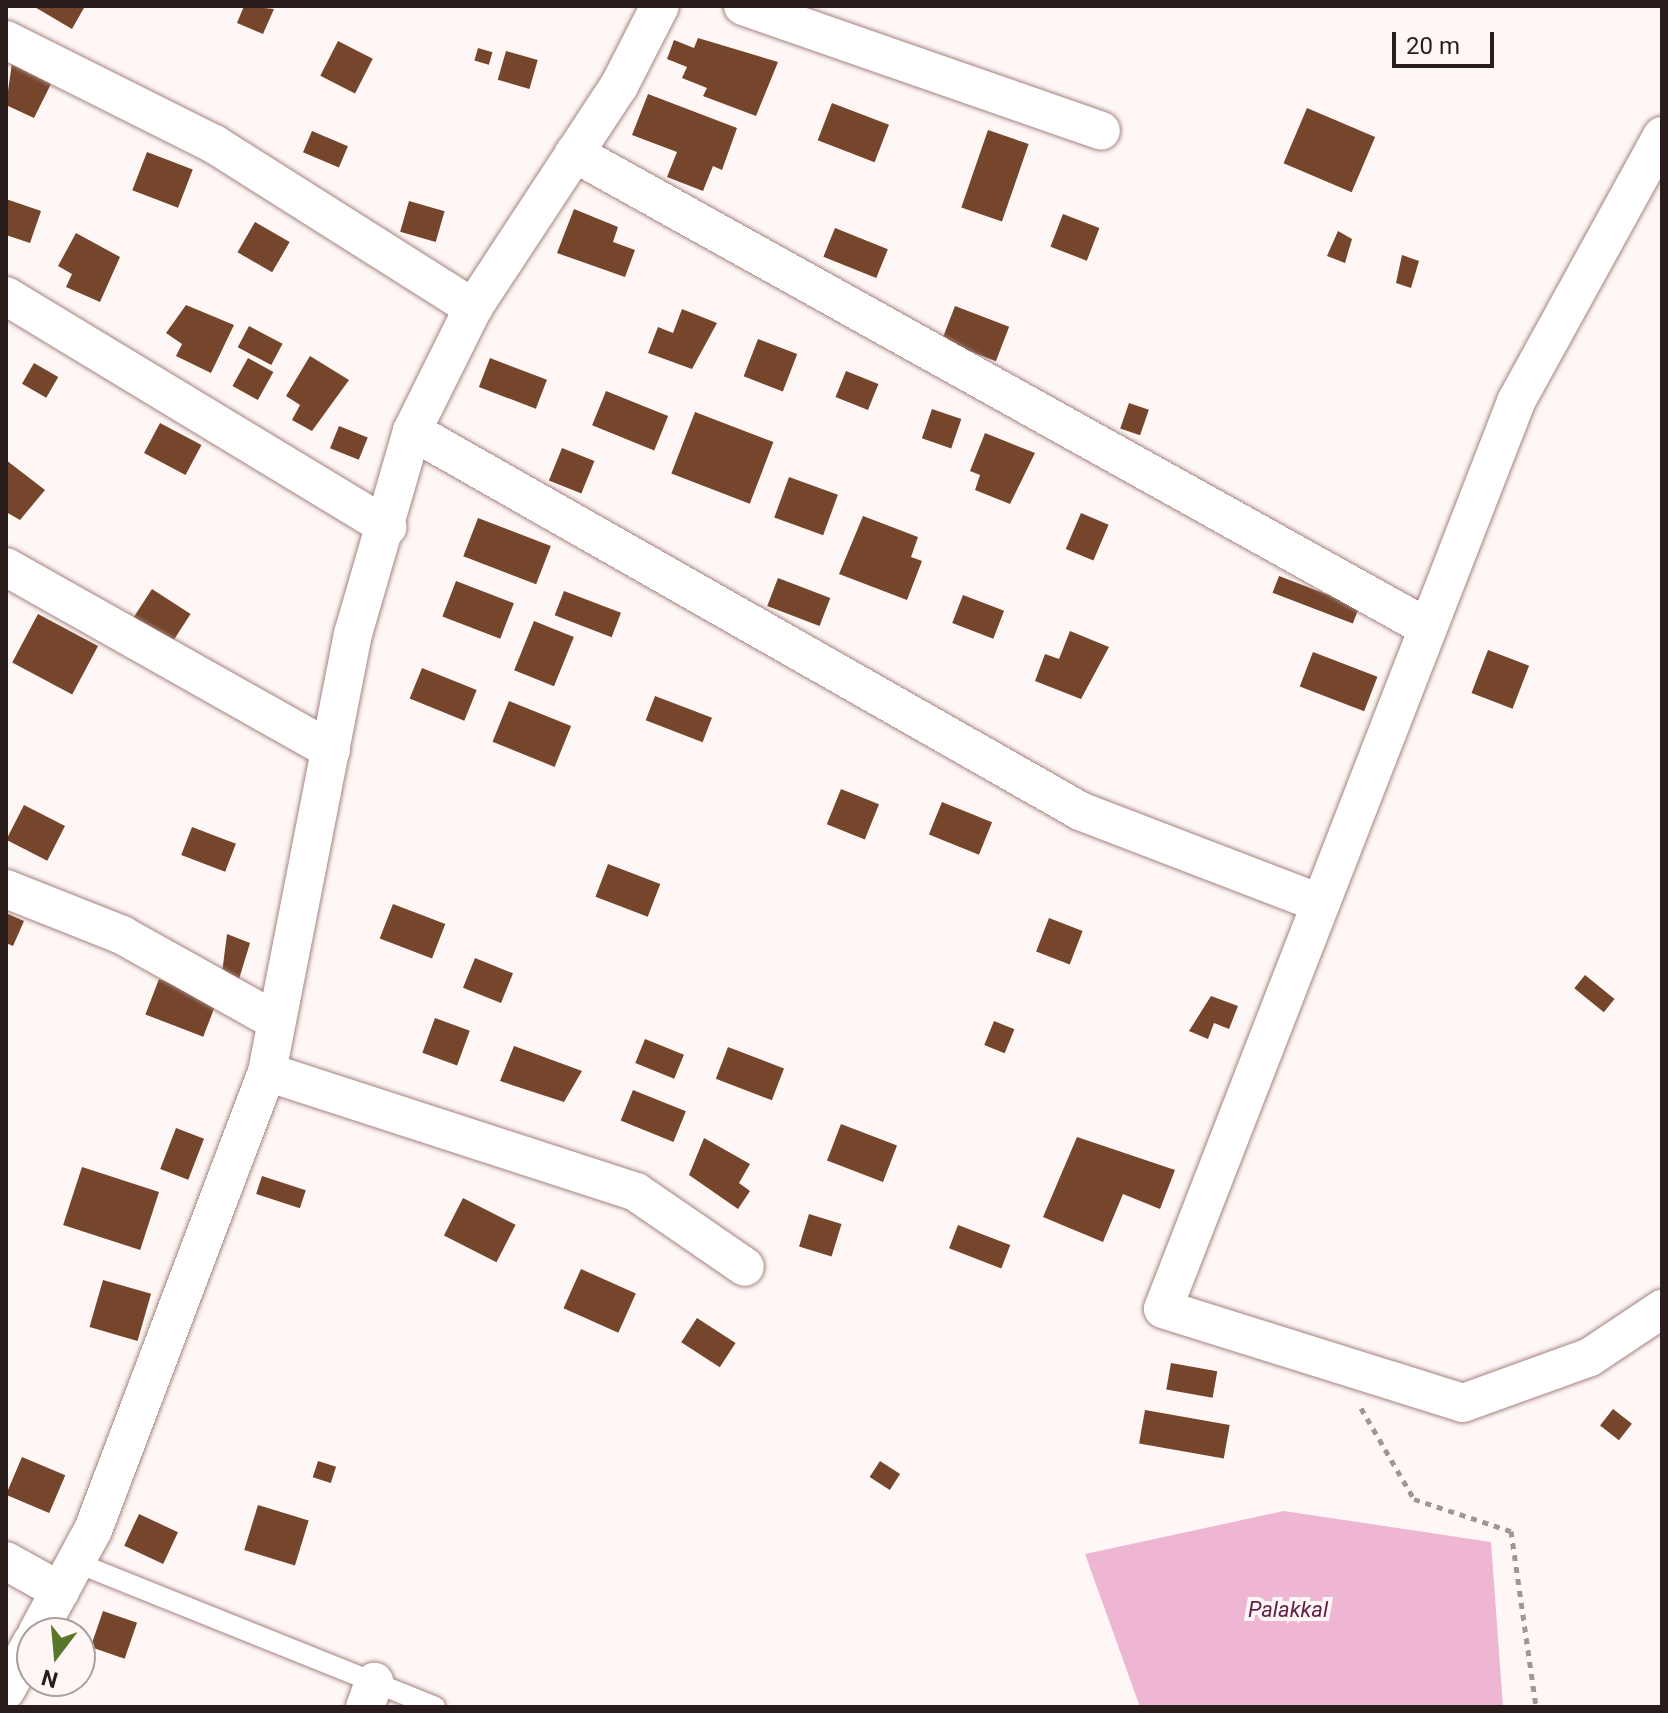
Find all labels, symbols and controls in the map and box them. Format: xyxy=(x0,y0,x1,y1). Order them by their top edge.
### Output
scale bar xyxy=(1396,16,1498,66)
text: 20 m xyxy=(1406,32,1460,60)
water label: Palakkal xyxy=(1248,1597,1328,1623)
north arrow xyxy=(16,1617,96,1697)
text: N xyxy=(39,1664,61,1693)

